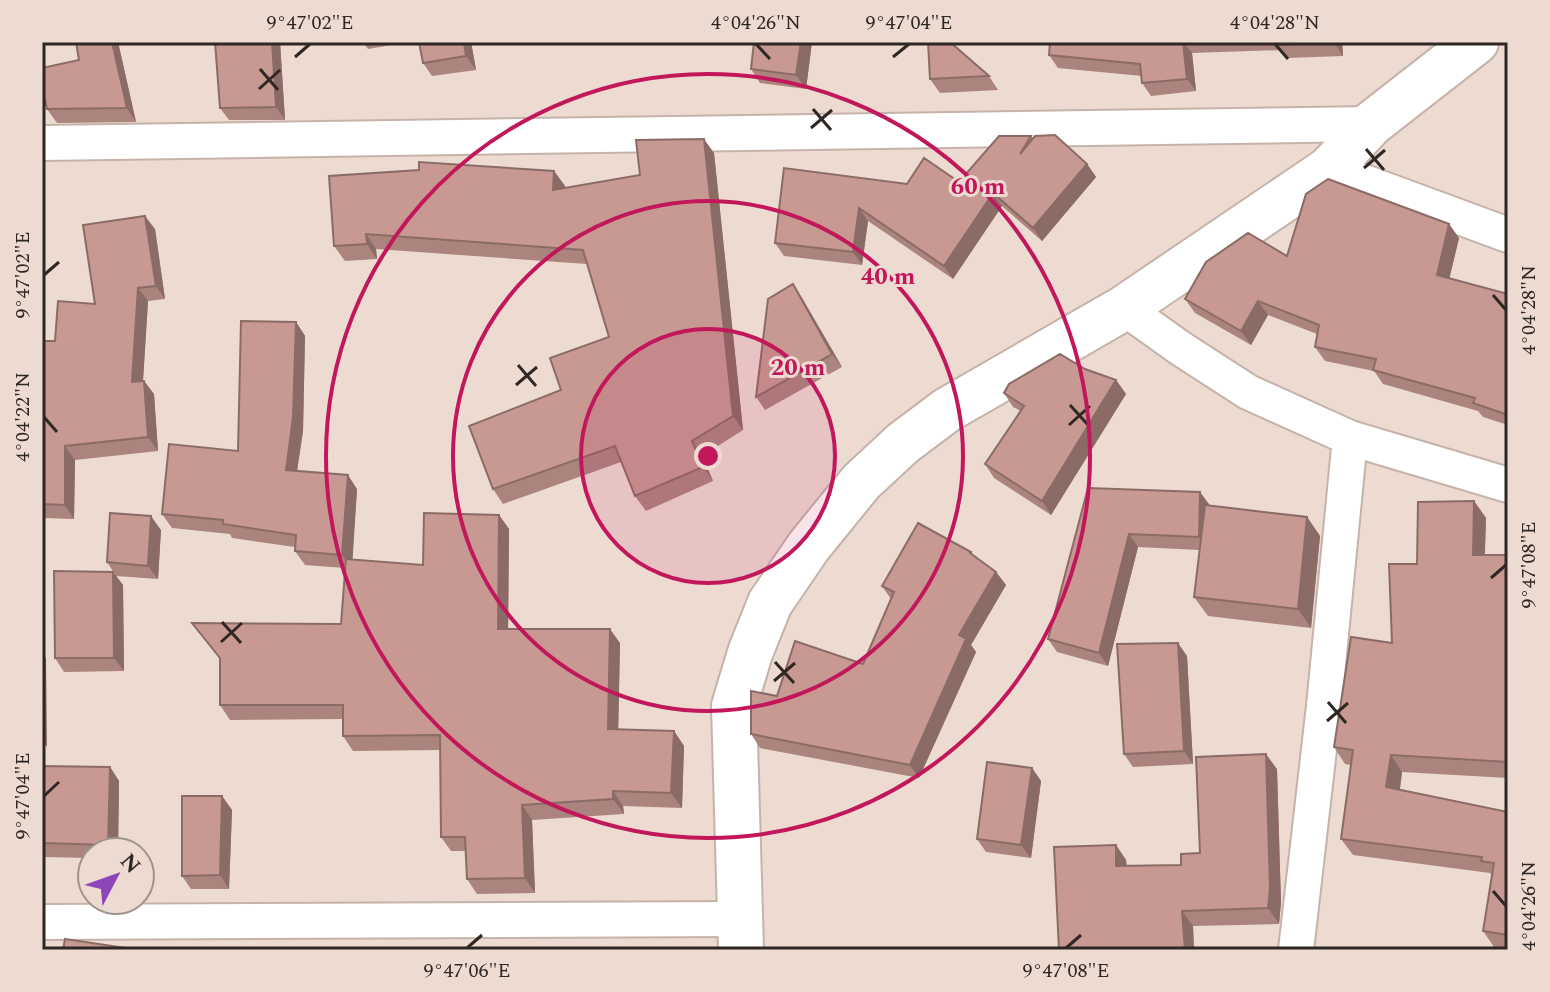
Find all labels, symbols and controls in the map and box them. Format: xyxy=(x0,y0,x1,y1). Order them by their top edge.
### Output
text: 9°47'02"E xyxy=(266,8,354,38)
text: 4°04'26"N xyxy=(711,8,801,38)
text: 9°47'04"E xyxy=(865,8,953,38)
text: 4°04'28"N xyxy=(1230,8,1320,38)
text: 60 m xyxy=(951,169,1006,205)
text: 9°47'02"E xyxy=(8,231,38,319)
text: 40 m xyxy=(861,259,916,295)
text: 4°04'28"N xyxy=(1514,265,1544,355)
text: 20 m xyxy=(771,350,826,386)
text: 4°04'22"N xyxy=(8,372,38,462)
centre of rings xyxy=(694,442,722,470)
text: 9°47'08"E xyxy=(1514,521,1544,609)
text: 9°47'04"E xyxy=(8,752,38,840)
north arrow xyxy=(76,836,156,916)
text: N xyxy=(112,846,148,881)
text: 4°04'26"N xyxy=(1514,861,1544,951)
text: 9°47'06"E xyxy=(423,956,511,986)
text: 9°47'08"E xyxy=(1022,956,1110,986)

